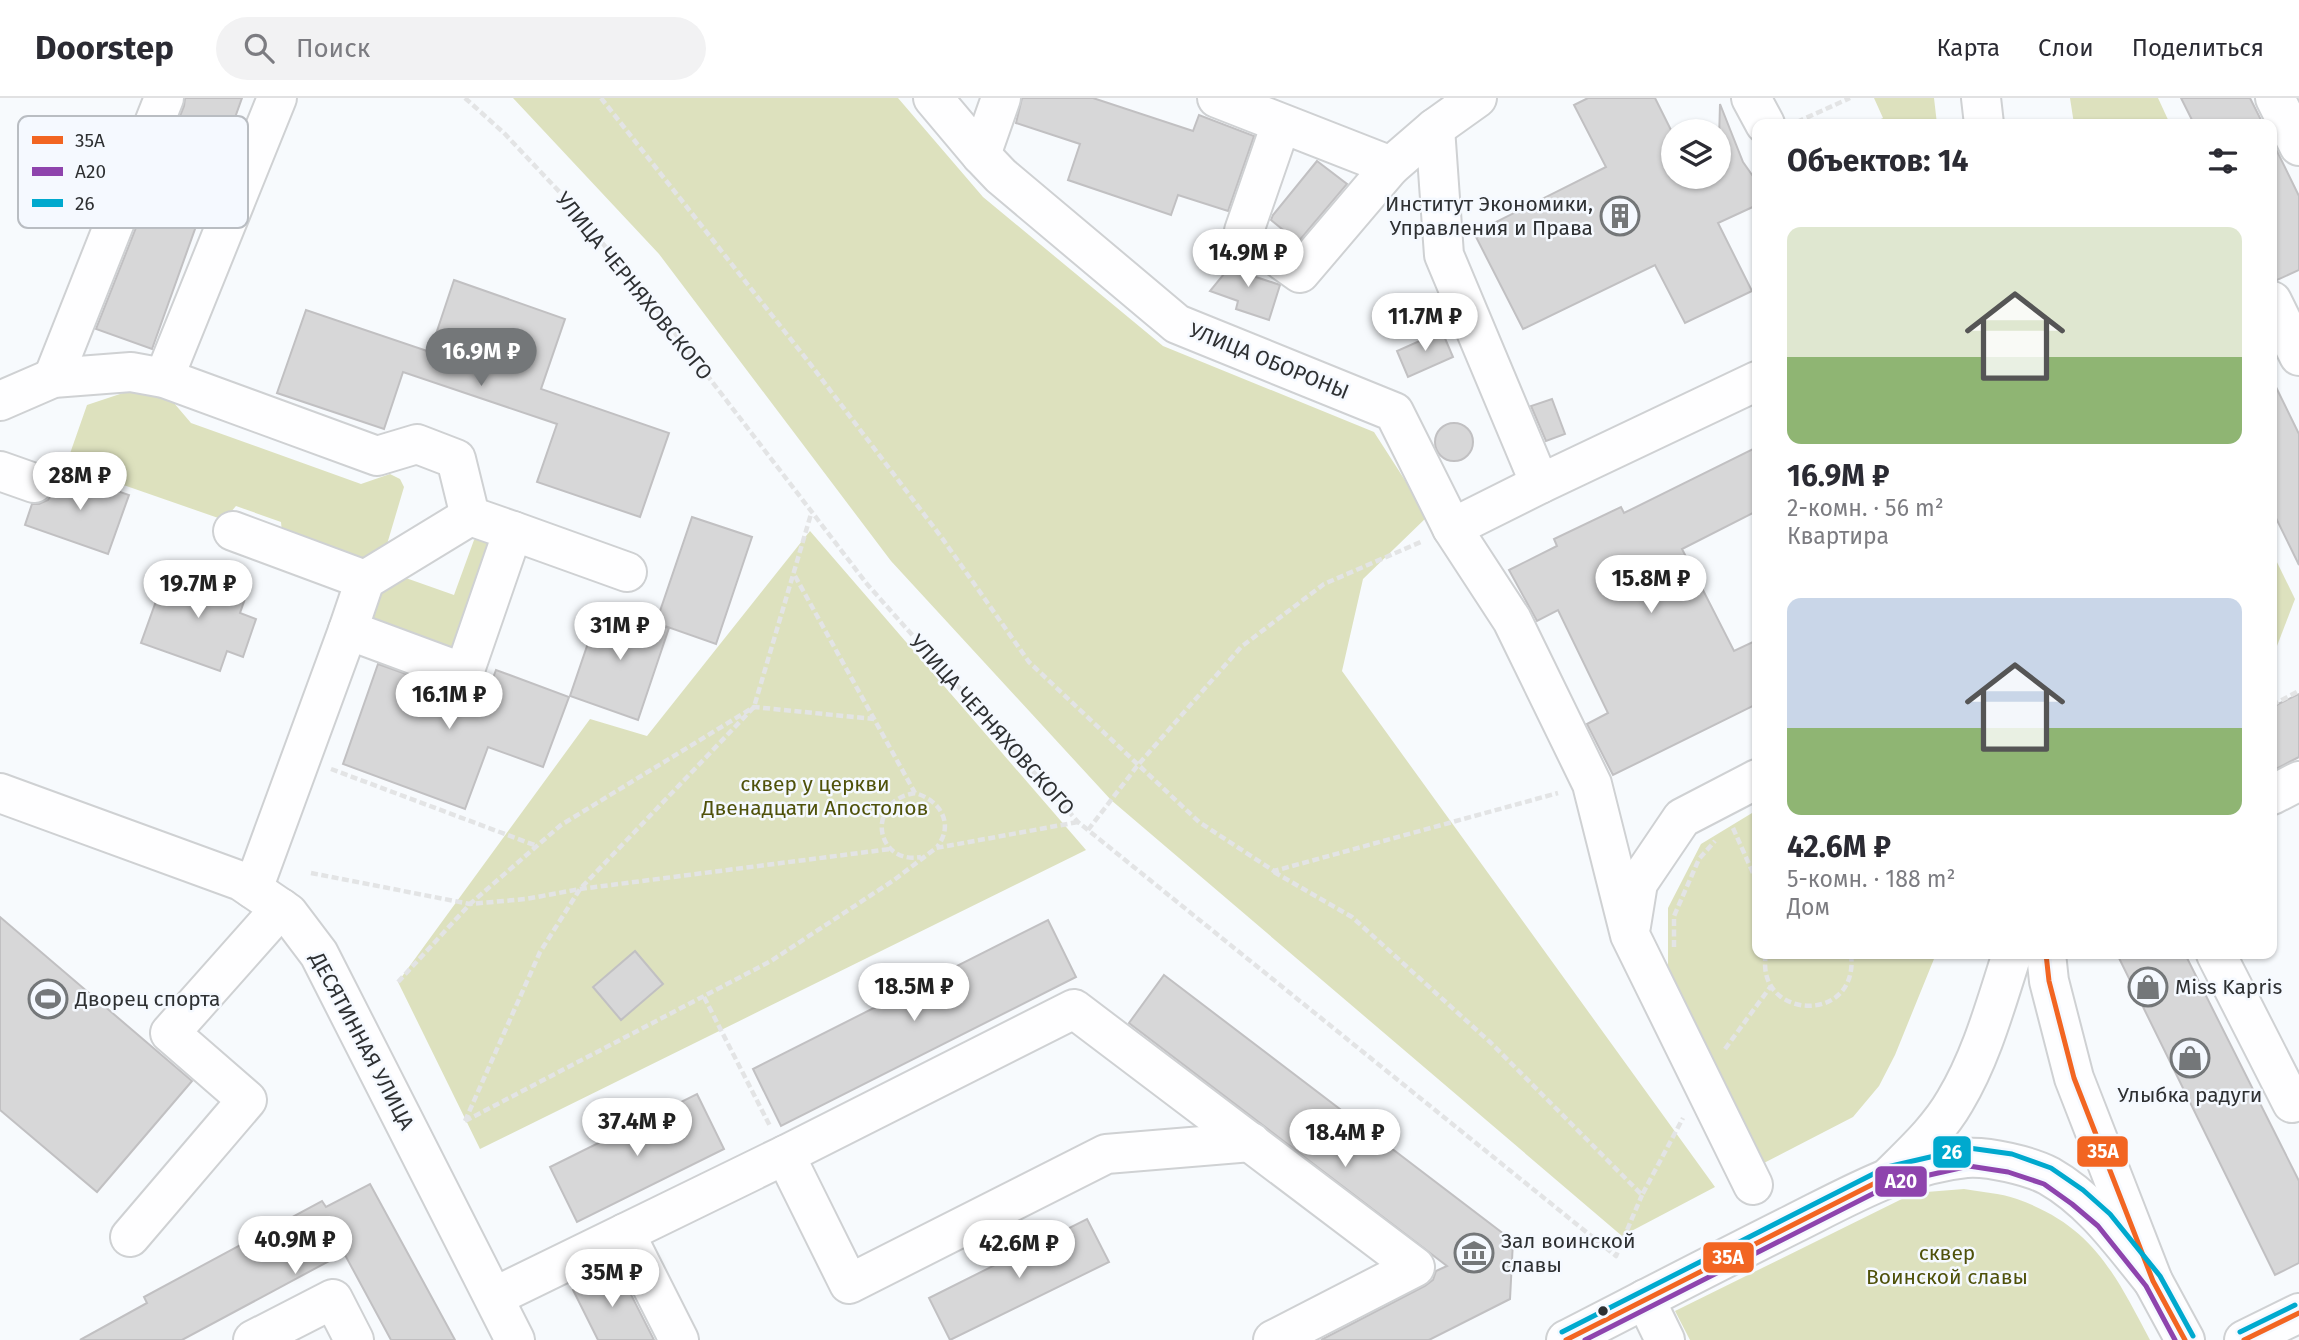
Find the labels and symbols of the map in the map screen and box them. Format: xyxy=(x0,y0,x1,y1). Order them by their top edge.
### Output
legend xyxy=(18,116,248,228)
text: 35А xyxy=(75,129,105,152)
text: А20 xyxy=(75,160,106,183)
street label: УЛИЦА ЧЕРНЯХОВСКОГО xyxy=(550,187,718,385)
place label: Институт Экономики, Управления и Права xyxy=(1385,191,1593,241)
text: 26 xyxy=(75,192,95,215)
building icon: Институт Экономики, Управления и Права xyxy=(1599,195,1641,237)
pin: 14.9M ₽ xyxy=(1183,230,1313,289)
pin: 11.7M ₽ xyxy=(1360,294,1490,353)
street label: УЛИЦА ОБОРОНЫ xyxy=(1185,317,1353,405)
pin: 16.9M ₽ xyxy=(416,328,546,388)
pin: 28M ₽ xyxy=(31,452,129,512)
pin: 15.8M ₽ xyxy=(1586,556,1716,615)
pin: 19.7M ₽ xyxy=(133,560,263,620)
pin: 31M ₽ xyxy=(571,602,669,662)
street label: УЛИЦА ЧЕРНЯХОВСКОГО xyxy=(904,629,1080,821)
pin: 16.1M ₽ xyxy=(384,672,514,731)
park label: сквер у церкви Двенадцати Апостолов xyxy=(701,771,928,821)
street label: ДЕСЯТИННАЯ УЛИЦА xyxy=(304,947,420,1134)
pin: 18.5M ₽ xyxy=(849,964,979,1023)
shop icon: Miss Kapris xyxy=(2127,966,2169,1008)
place label: Miss Kapris xyxy=(2175,974,2282,1000)
sports icon: Дворец спорта xyxy=(27,978,69,1020)
place label: Дворец спорта xyxy=(74,986,220,1012)
shop icon: Улыбка радуги xyxy=(2169,1037,2211,1079)
place label: Улыбка радуги xyxy=(2118,1082,2262,1108)
pin: 37.4M ₽ xyxy=(572,1098,702,1158)
pin: 18.4M ₽ xyxy=(1280,1110,1410,1169)
line badge: 26 xyxy=(1932,1135,1972,1169)
line badge: 35А xyxy=(2076,1135,2129,1168)
text: 35А xyxy=(2086,1140,2119,1163)
text: 26 xyxy=(1942,1141,1963,1164)
line badge: А20 xyxy=(1874,1165,1928,1198)
text: А20 xyxy=(1884,1170,1917,1193)
pin: 40.9M ₽ xyxy=(230,1216,360,1276)
pin: 42.6M ₽ xyxy=(954,1220,1084,1280)
place label: Зал воинской славы xyxy=(1501,1228,1636,1278)
museum icon: Зал воинской славы xyxy=(1453,1232,1495,1274)
park label: сквер Воинской славы xyxy=(1866,1240,2028,1290)
line badge: 35А xyxy=(1702,1241,1755,1274)
text: 35А xyxy=(1711,1246,1744,1269)
pin: 35M ₽ xyxy=(563,1250,661,1309)
unlabelled marker xyxy=(1596,1304,1610,1318)

